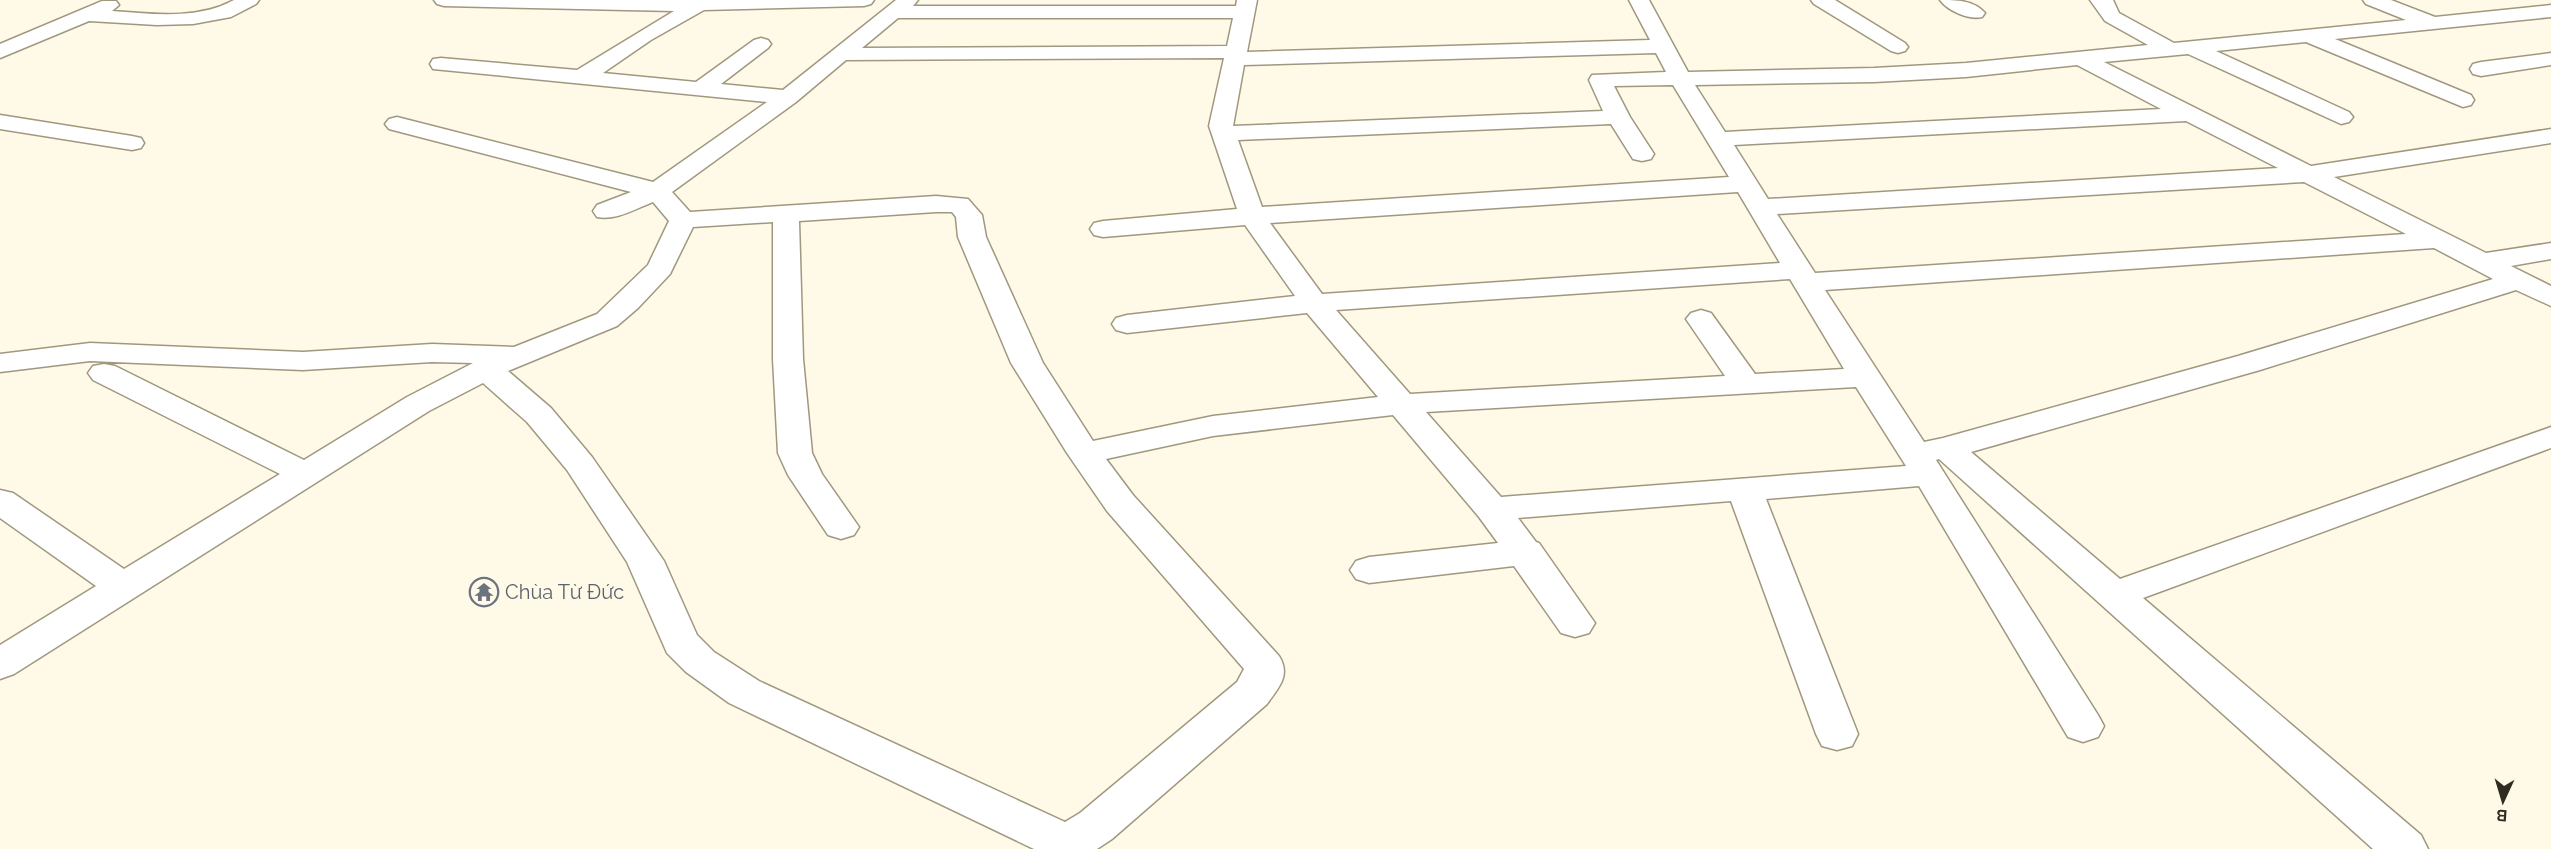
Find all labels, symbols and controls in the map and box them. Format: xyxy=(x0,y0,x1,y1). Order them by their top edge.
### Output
temple icon: Chùa Từ Đức xyxy=(468,576,500,608)
place label: Chùa Từ Đức xyxy=(505,580,624,604)
north arrow xyxy=(2473,771,2533,831)
text: B xyxy=(2496,806,2508,825)

